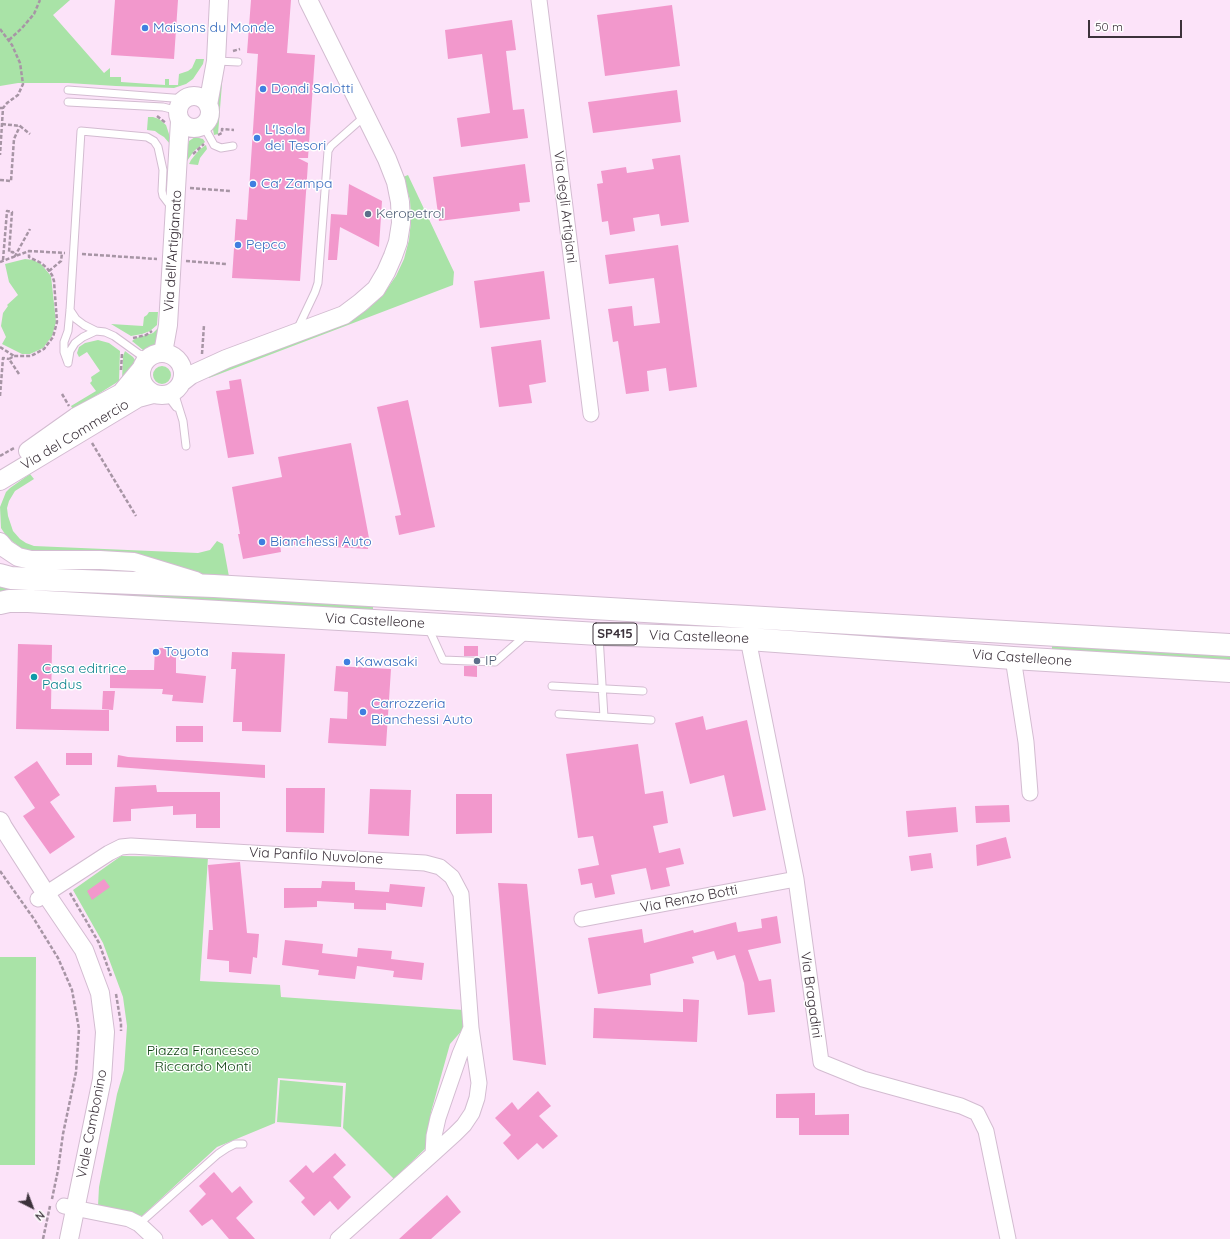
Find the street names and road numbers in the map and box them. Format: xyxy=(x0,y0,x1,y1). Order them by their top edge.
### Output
street label: Via degli Artigiani xyxy=(550,150,580,264)
street label: Via dell'Artigianato xyxy=(160,189,186,313)
street label: Via del Commercio xyxy=(18,396,132,474)
street label: Via Castelleone xyxy=(325,610,425,632)
road number: SP415 xyxy=(593,623,637,645)
street label: Via Castelleone xyxy=(649,627,749,647)
street label: Via Castelleone xyxy=(972,646,1072,670)
street label: Via Panfilo Nuvolone xyxy=(248,844,384,868)
street label: Via Renzo Botti xyxy=(639,881,739,917)
street label: Via Bragadini xyxy=(797,951,825,1039)
street label: Viale Cambonino xyxy=(73,1068,111,1180)

